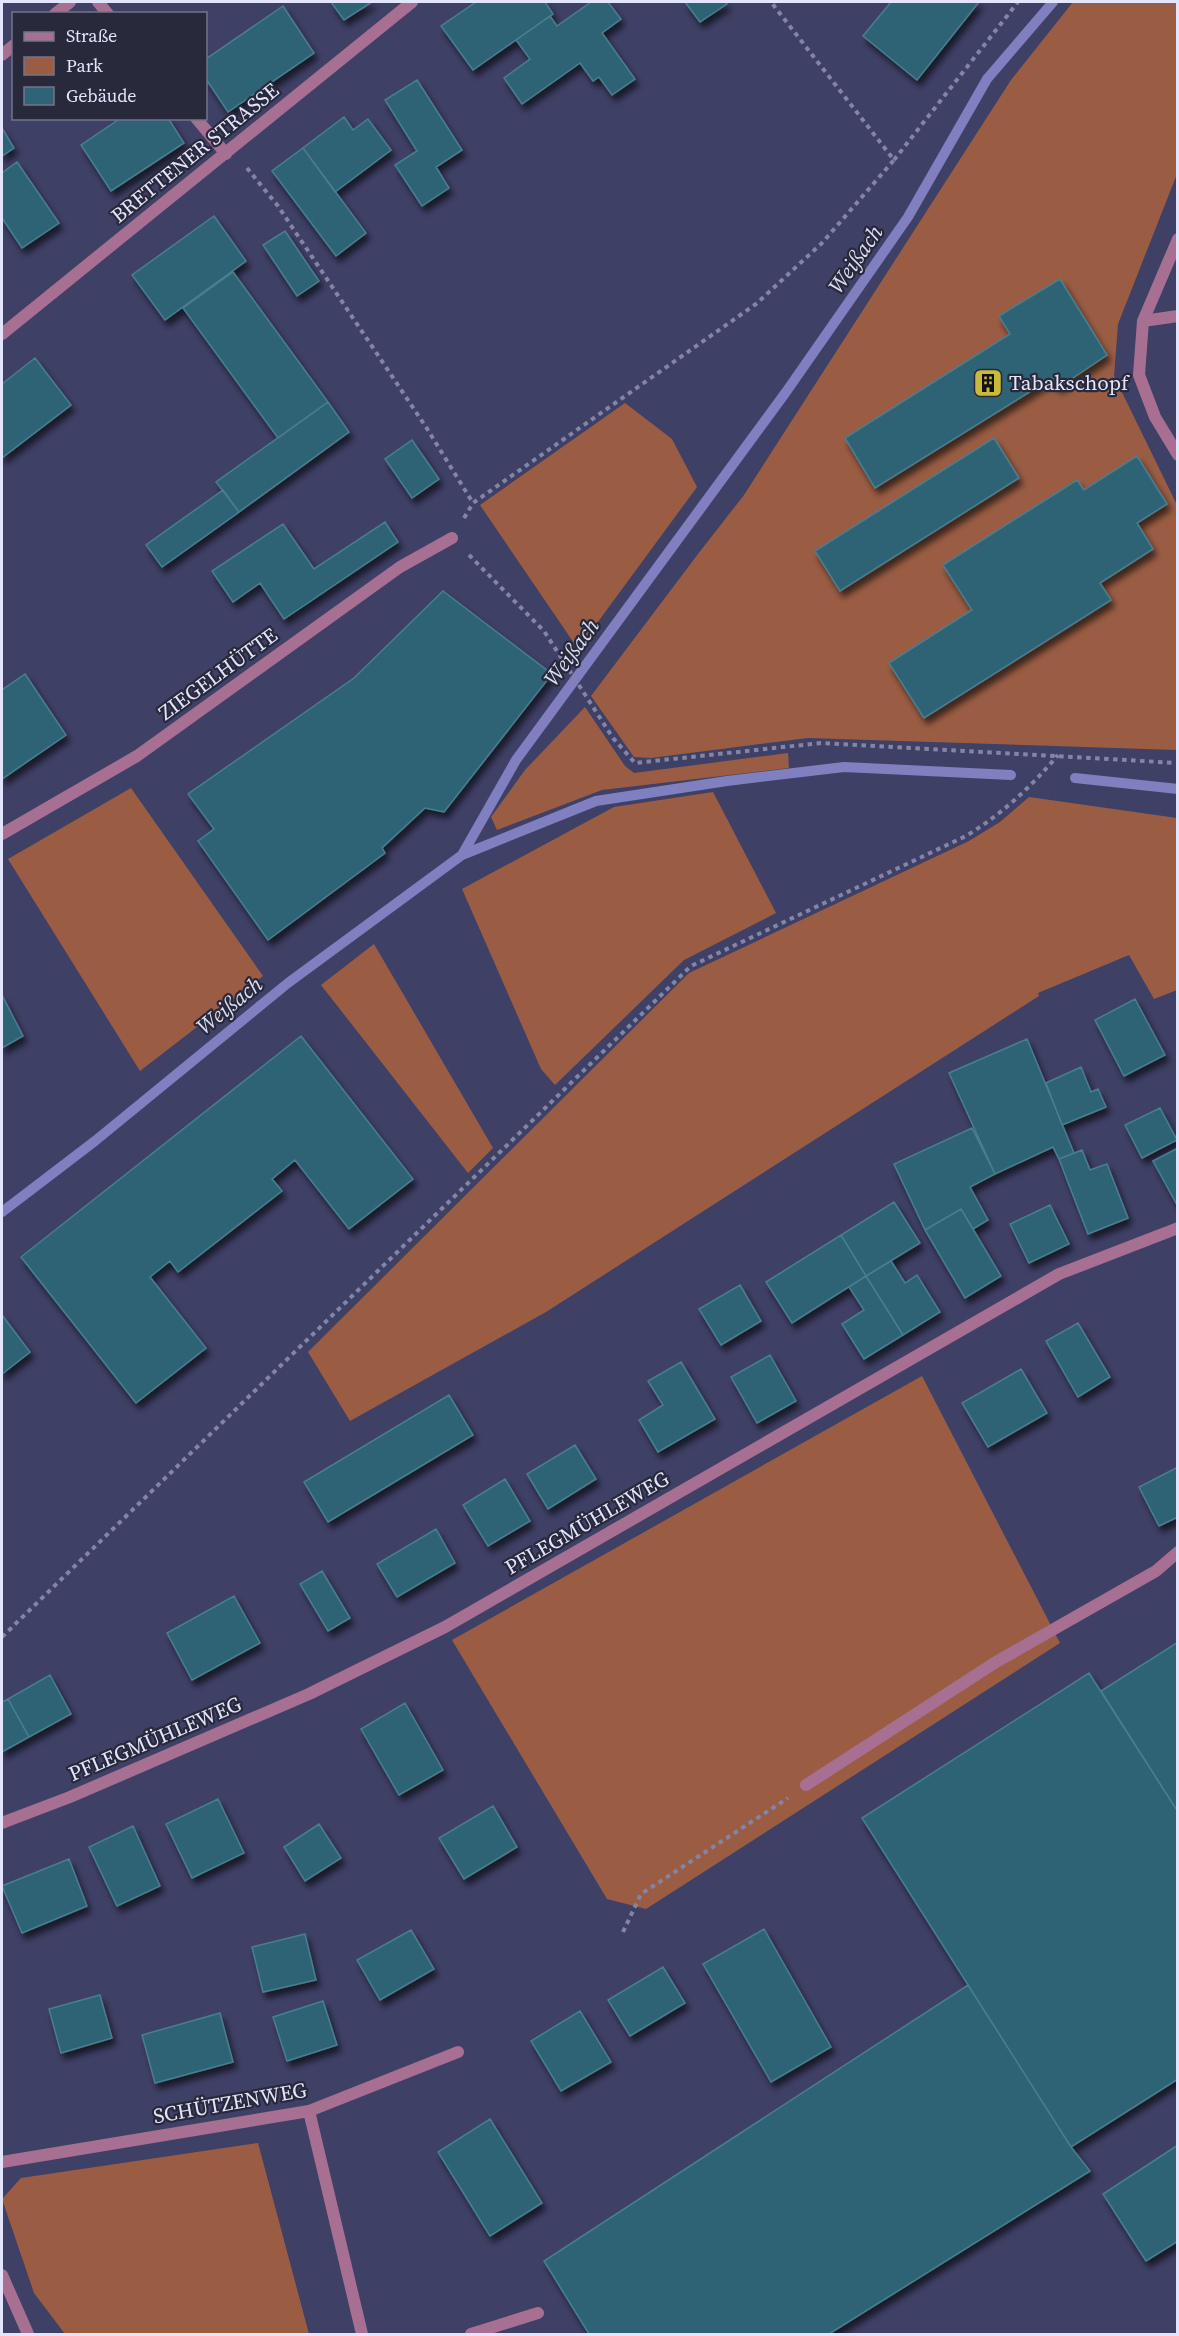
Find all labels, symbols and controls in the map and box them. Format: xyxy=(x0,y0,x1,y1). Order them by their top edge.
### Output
legend xyxy=(12,12,207,120)
text: Straße xyxy=(66,23,117,48)
text: Park xyxy=(66,53,103,78)
street label: BRETTENER STRASSE xyxy=(105,76,285,229)
text: Gebäude xyxy=(66,83,137,108)
water label: Weißach xyxy=(821,219,889,299)
building icon: Tabakschopf xyxy=(972,367,1004,399)
place label: Tabakschopf xyxy=(1009,368,1130,397)
water label: Weißach xyxy=(536,612,606,692)
street label: ZIEGELHÜTTE xyxy=(152,620,283,727)
water label: Weißach xyxy=(190,969,268,1041)
street label: PFLEGMÜHLEWEG xyxy=(499,1464,674,1581)
street label: PFLEGMÜHLEWEG xyxy=(64,1689,246,1788)
street label: SCHÜTZENWEG xyxy=(151,2075,309,2130)

